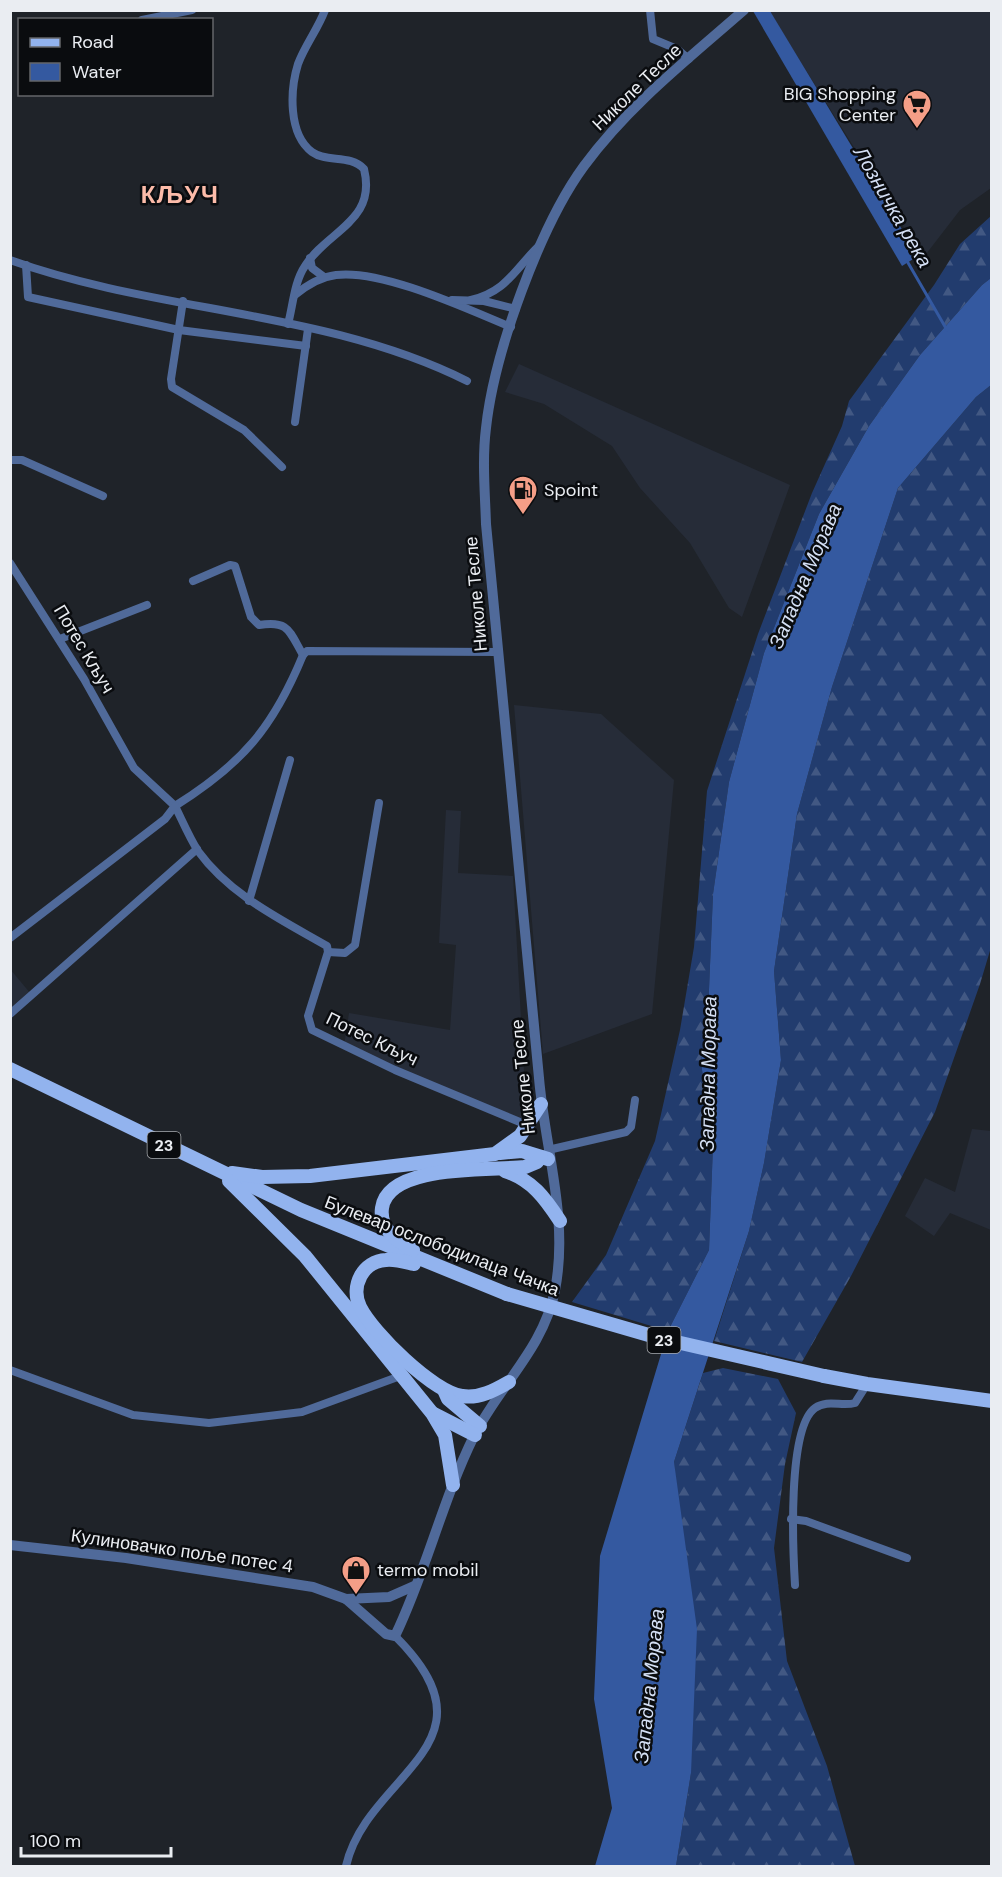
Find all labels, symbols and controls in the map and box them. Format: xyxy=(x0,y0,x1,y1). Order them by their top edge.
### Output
legend xyxy=(18,18,213,96)
text: Road xyxy=(72,30,114,54)
street label: Николе Тесле xyxy=(587,38,687,136)
text: Water xyxy=(72,60,122,84)
place label: BIG Shopping Center xyxy=(784,82,896,127)
supermarket icon: BIG Shopping Center xyxy=(901,88,933,130)
water label: Лозничка река xyxy=(847,140,938,272)
district label: КЉУЧ xyxy=(141,179,219,210)
fuel station icon: Spoint xyxy=(507,474,539,516)
place label: Spoint xyxy=(544,478,598,502)
water label: Западна Морава xyxy=(763,499,847,653)
street label: Николе Тесле xyxy=(459,535,493,653)
street label: Потес Кључ xyxy=(48,600,120,698)
water label: Западна Морава xyxy=(694,996,722,1152)
street label: Потес Кључ xyxy=(322,1006,422,1072)
street label: Николе Тесле xyxy=(505,1018,541,1136)
road number: 23 xyxy=(148,1132,180,1158)
street label: Булевар ослободилаца Чачка xyxy=(321,1190,564,1302)
road number: 23 xyxy=(648,1327,680,1353)
street label: Кулиновачко поље потес 4 xyxy=(70,1524,295,1578)
shop icon: termo mobil xyxy=(340,1554,372,1596)
place label: termo mobil xyxy=(377,1558,479,1582)
water label: Западна Морава xyxy=(628,1607,670,1765)
scale bar xyxy=(21,1820,171,1858)
text: 100 m xyxy=(30,1829,81,1853)

